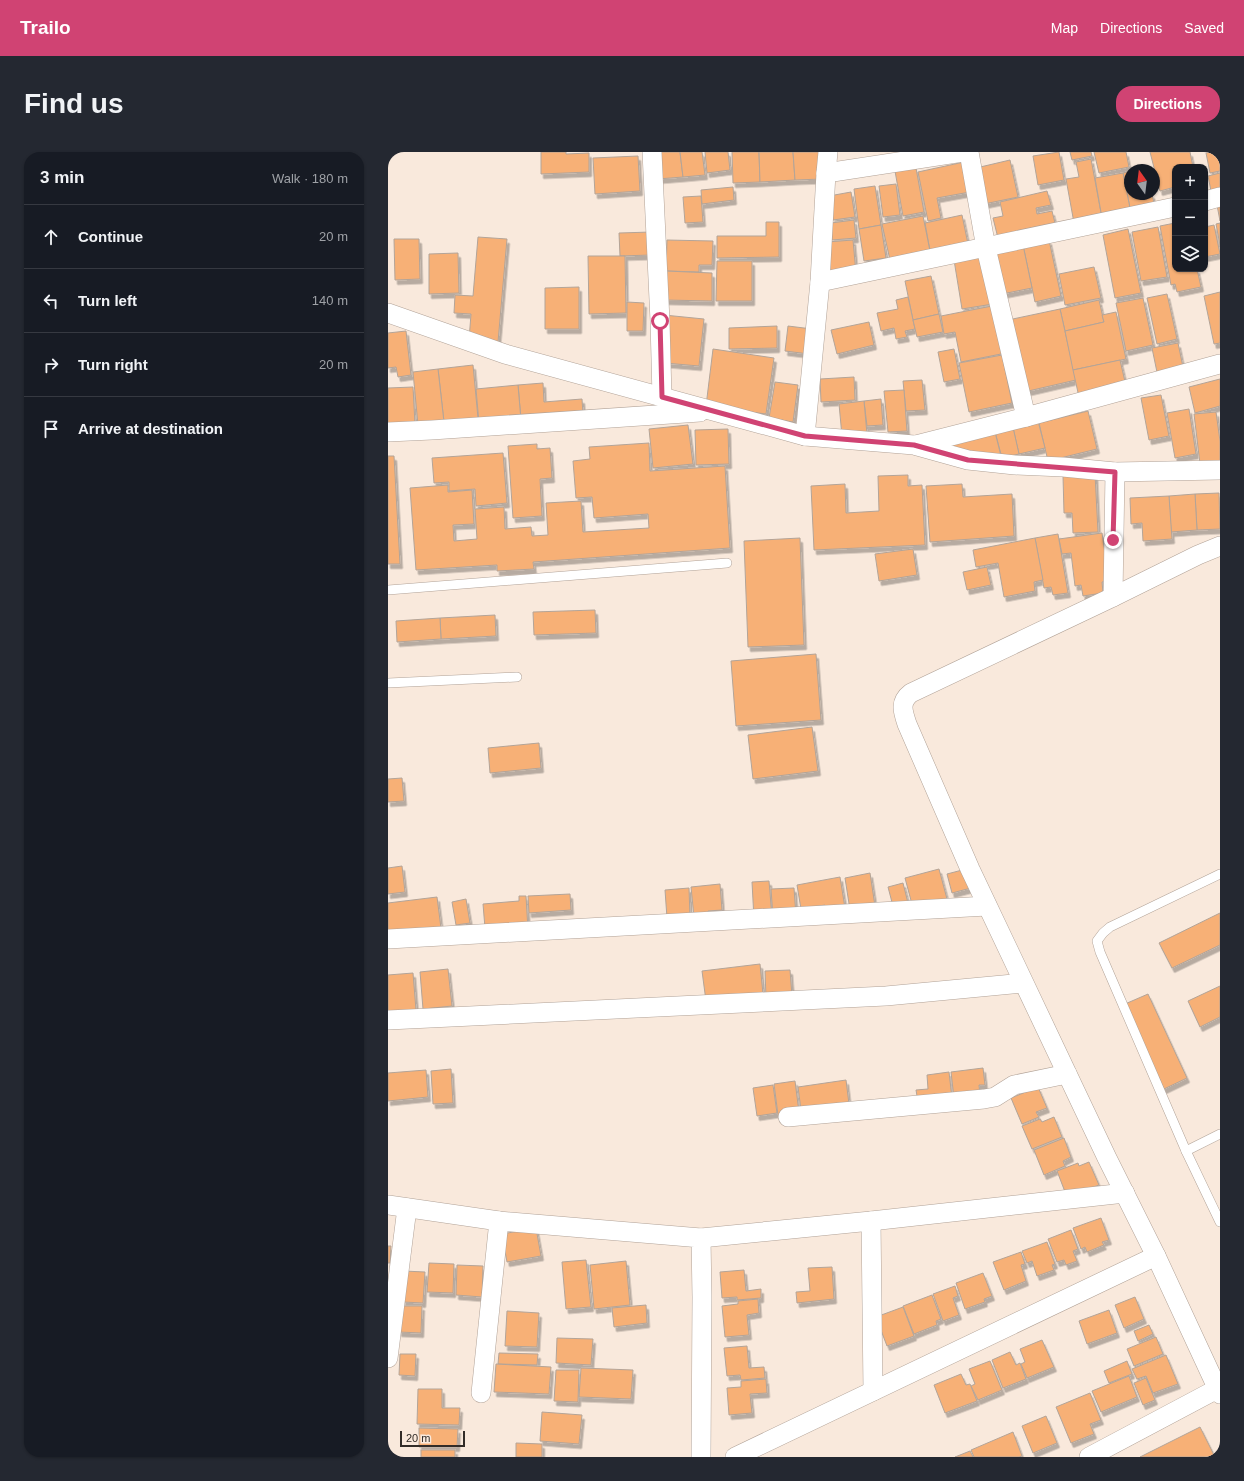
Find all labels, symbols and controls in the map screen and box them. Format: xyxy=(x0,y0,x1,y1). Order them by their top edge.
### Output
text: Trailo xyxy=(20,17,71,38)
text: Map xyxy=(1051,20,1078,36)
text: Directions xyxy=(1100,20,1162,36)
text: Saved xyxy=(1184,20,1224,36)
button: Directions xyxy=(1116,86,1220,122)
text: Find us xyxy=(24,88,124,119)
north arrow xyxy=(1124,164,1160,200)
map controls xyxy=(1172,164,1208,272)
button: + xyxy=(1172,164,1208,200)
text: 3 min xyxy=(40,168,84,187)
text: Walk · 180 m xyxy=(272,171,348,186)
button: − xyxy=(1172,200,1208,236)
icon: ahead xyxy=(40,226,62,248)
text: Continue xyxy=(78,228,143,245)
text: 20 m xyxy=(319,229,348,244)
button: layers xyxy=(1172,236,1208,272)
icon: left xyxy=(40,290,62,312)
text: Turn left xyxy=(78,292,137,309)
text: 140 m xyxy=(312,293,348,308)
route start xyxy=(651,312,669,330)
icon: right xyxy=(40,354,62,376)
text: Turn right xyxy=(78,356,148,373)
text: 20 m xyxy=(319,357,348,372)
icon: arrive xyxy=(40,418,62,440)
text: Arrive at destination xyxy=(78,420,223,437)
route end xyxy=(1104,531,1122,549)
scale bar xyxy=(400,1429,465,1448)
text: 20 m xyxy=(406,1432,430,1444)

